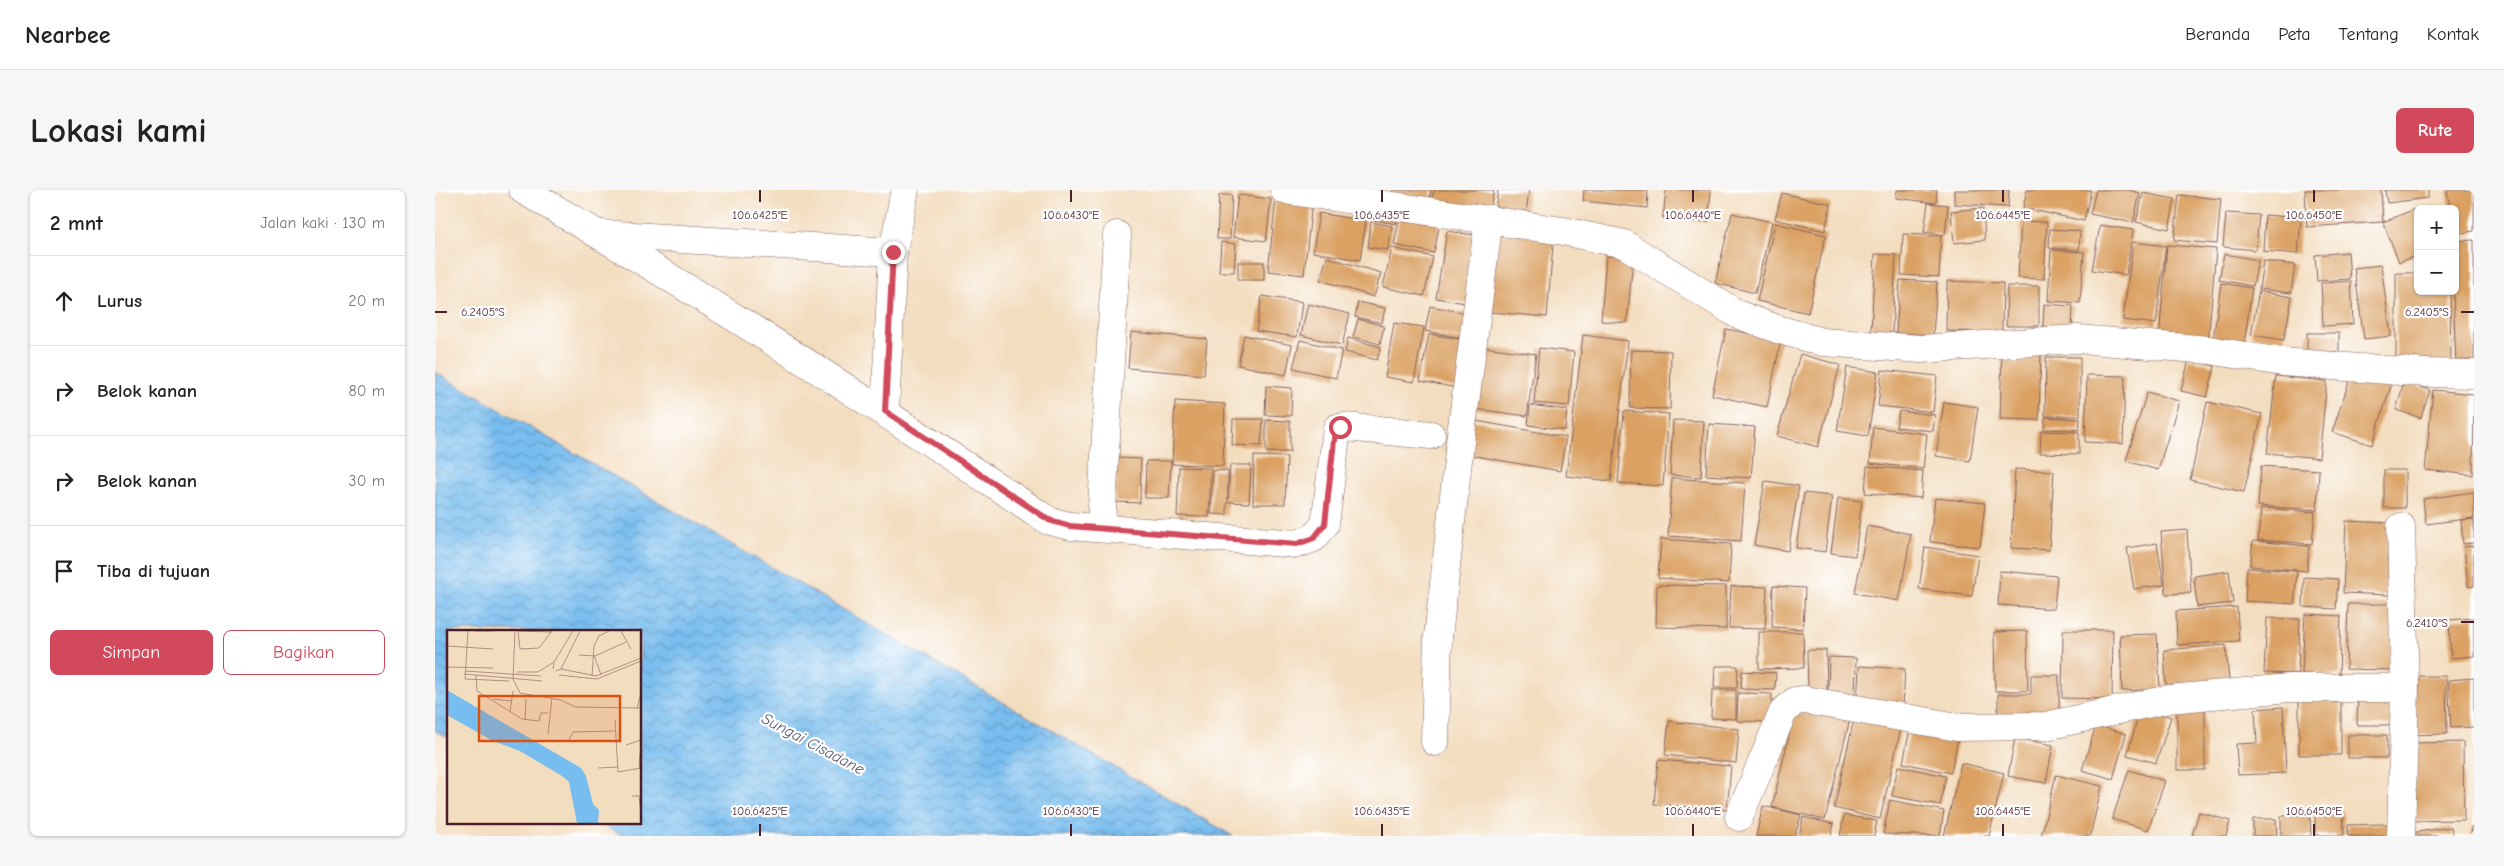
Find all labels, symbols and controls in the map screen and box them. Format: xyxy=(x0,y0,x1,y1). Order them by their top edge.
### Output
text: Nearbee xyxy=(25,21,110,49)
text: Beranda xyxy=(2185,24,2250,45)
text: Peta xyxy=(2278,24,2310,45)
text: Tentang xyxy=(2338,24,2399,45)
text: Kontak xyxy=(2427,24,2479,45)
button: Rute xyxy=(2396,108,2474,153)
text: Lokasi kami xyxy=(30,110,207,151)
map controls xyxy=(2414,205,2459,295)
button: + xyxy=(2414,205,2459,250)
text: 106.6425°E xyxy=(732,208,788,222)
text: 106.6430°E xyxy=(1043,208,1099,222)
text: 106.6435°E xyxy=(1354,208,1410,222)
text: 106.6440°E xyxy=(1665,208,1721,222)
text: 106.6445°E xyxy=(1975,208,2031,222)
text: 106.6450°E xyxy=(2286,208,2342,222)
text: 2 mnt xyxy=(50,211,103,235)
text: Jalan kaki · 130 m xyxy=(260,214,385,232)
route end xyxy=(882,241,905,264)
button: − xyxy=(2414,250,2459,295)
icon: ahead xyxy=(50,287,78,315)
text: Lurus xyxy=(97,290,142,312)
text: 20 m xyxy=(348,292,385,310)
text: 6.2405°S xyxy=(461,305,505,319)
text: 6.2405°S xyxy=(2405,305,2449,319)
icon: right xyxy=(50,377,78,405)
text: Belok kanan xyxy=(97,380,197,402)
text: 80 m xyxy=(348,382,385,400)
route start xyxy=(1329,416,1352,439)
icon: right xyxy=(50,467,78,495)
text: Belok kanan xyxy=(97,470,197,492)
text: 30 m xyxy=(349,472,385,490)
icon: arrive xyxy=(50,557,78,585)
text: Tiba di tujuan xyxy=(97,560,210,582)
text: 6.2410°S xyxy=(2406,616,2448,630)
button: Simpan xyxy=(50,630,213,675)
button: Bagikan xyxy=(223,630,385,675)
inset map xyxy=(447,630,641,824)
water label: Sungai Cisadane xyxy=(759,709,867,779)
text: 106.6425°E xyxy=(732,804,788,818)
text: 106.6430°E xyxy=(1043,804,1099,818)
text: 106.6435°E xyxy=(1354,804,1410,818)
text: 106.6440°E xyxy=(1665,804,1721,818)
text: 106.6445°E xyxy=(1975,804,2031,818)
text: 106.6450°E xyxy=(2286,804,2342,818)

